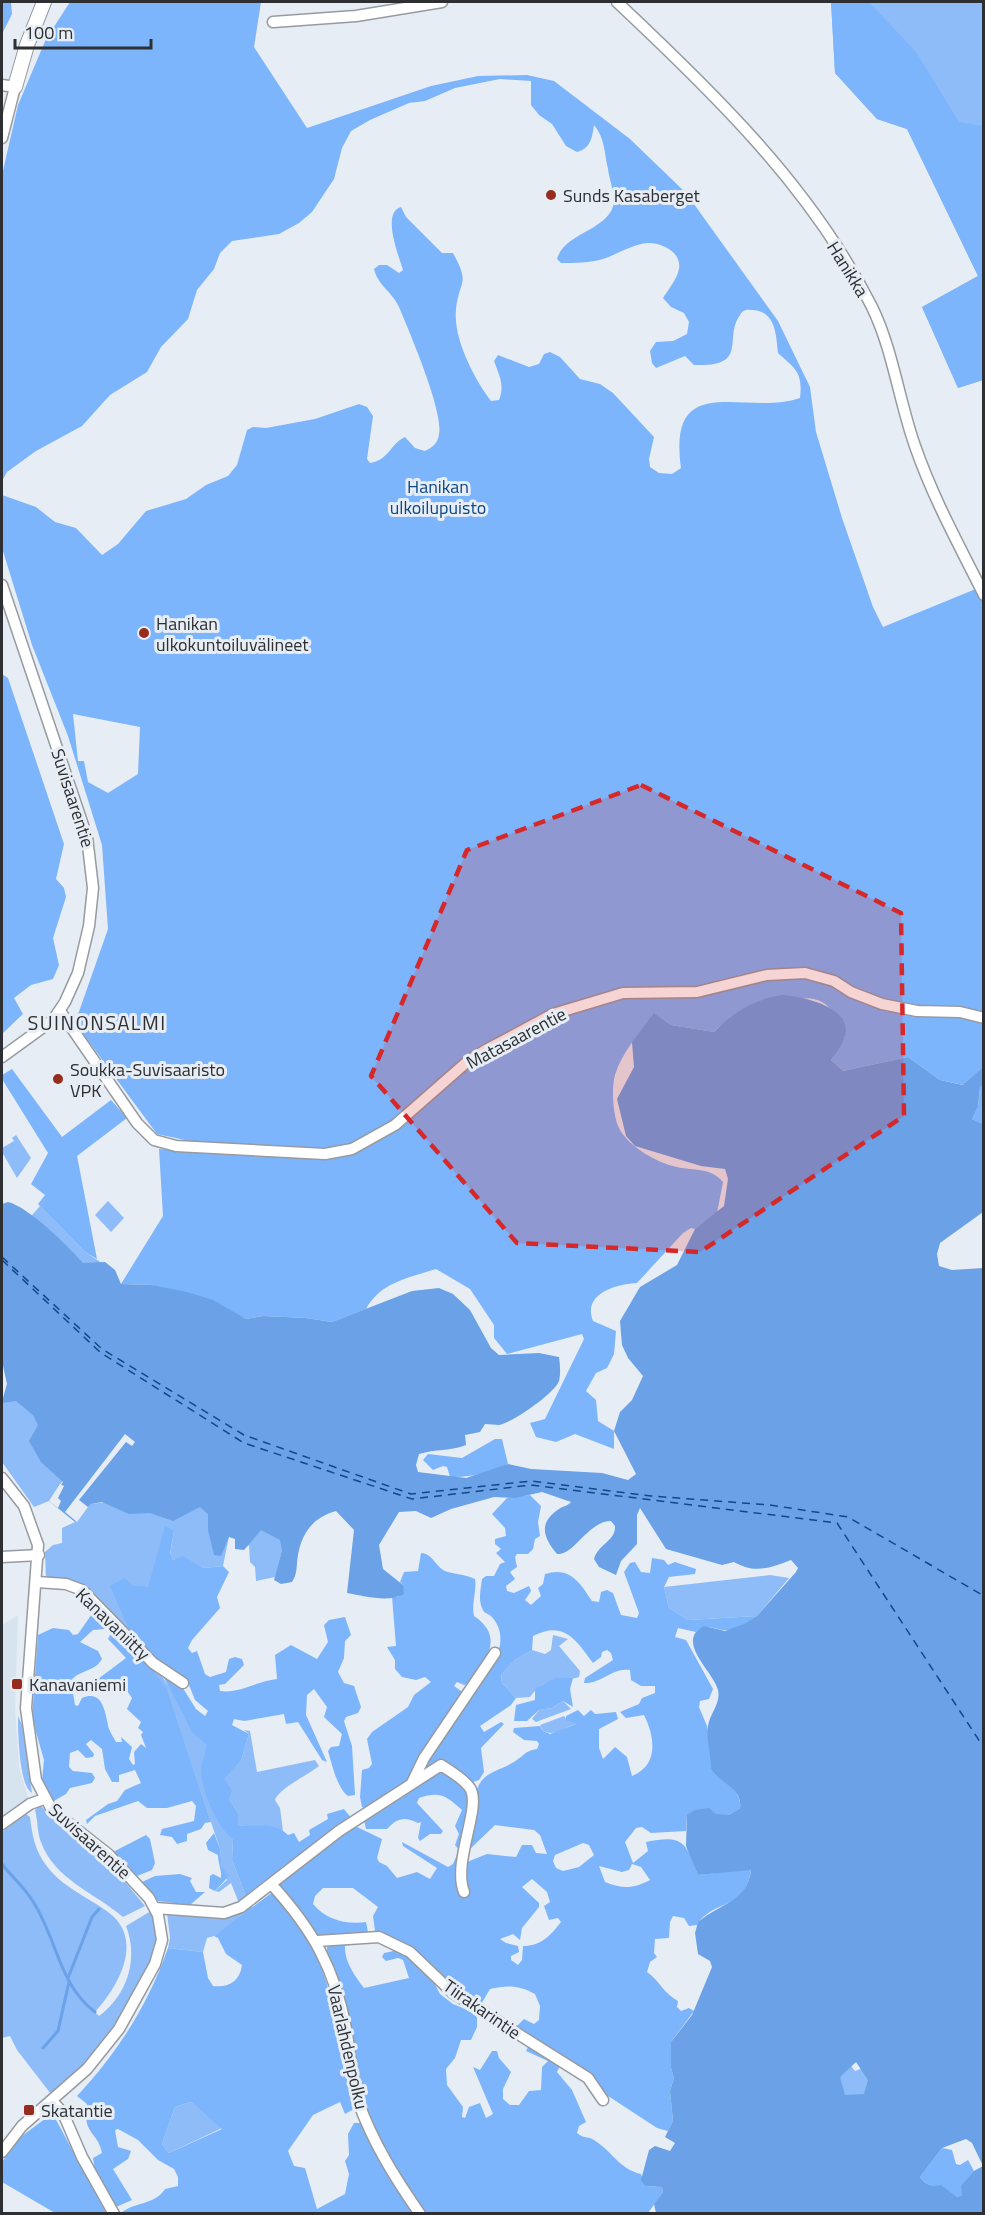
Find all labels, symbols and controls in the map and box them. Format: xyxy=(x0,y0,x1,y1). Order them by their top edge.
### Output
scale bar xyxy=(15,12,152,50)
text: 100 m xyxy=(24,19,73,46)
place label: Sunds Kasaberget xyxy=(563,182,700,209)
marker: Sunds Kasaberget xyxy=(544,188,558,202)
street label: Hanikka xyxy=(820,236,876,302)
park label: Hanikan ulkoilupuisto xyxy=(390,473,486,521)
place label: Hanikan ulkokuntoiluvälineet xyxy=(156,610,309,658)
marker: Hanikan ulkokuntoiluvälineet xyxy=(137,626,151,640)
street label: Suvisaarentie xyxy=(44,745,102,851)
street label: Matasaarentie xyxy=(461,1000,571,1076)
district label: SUINONSALMI xyxy=(27,1007,167,1038)
place label: Soukka-Suvisaaristo VPK xyxy=(70,1056,225,1104)
marker: Soukka-Suvisaaristo VPK xyxy=(51,1072,65,1086)
street label: Kanavaniitty xyxy=(70,1582,157,1667)
place label: Kanavaniemi xyxy=(29,1671,126,1698)
marker: Kanavaniemi xyxy=(10,1677,24,1691)
street label: Suvisaarentie xyxy=(43,1797,137,1885)
street label: Tiirakarintie xyxy=(438,1972,526,2046)
street label: Vaarlahdenpolku xyxy=(321,1982,375,2112)
place label: Skatantie xyxy=(41,2097,113,2124)
marker: Skatantie xyxy=(22,2103,36,2117)

